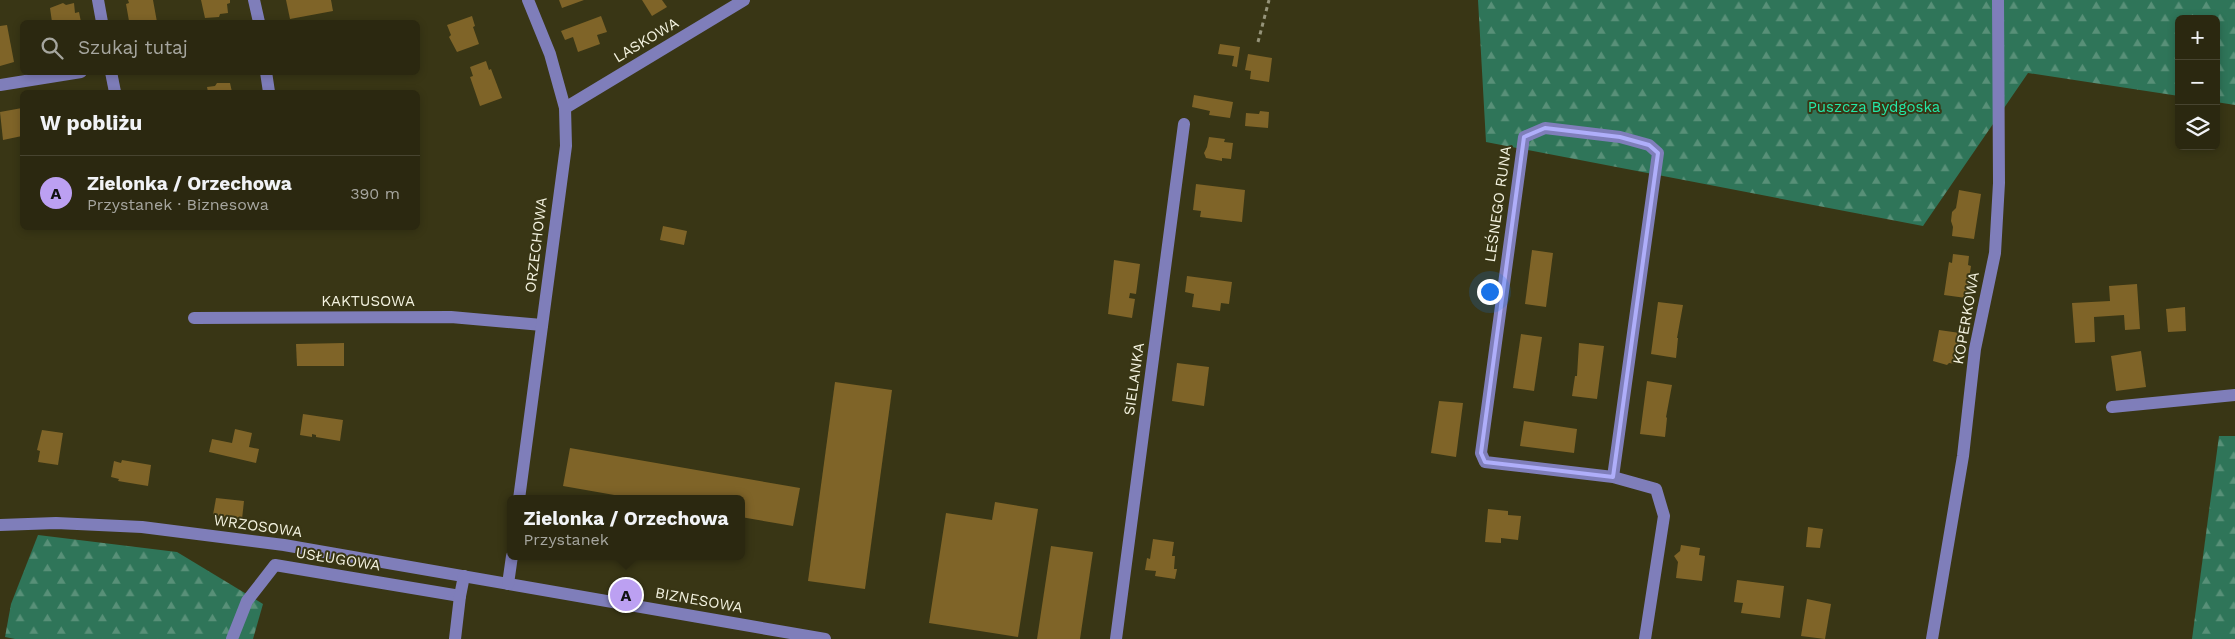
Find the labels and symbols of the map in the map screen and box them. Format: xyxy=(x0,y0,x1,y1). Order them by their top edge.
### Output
street label: LASKOWA xyxy=(610,14,682,66)
park label: Puszcza Bydgoska xyxy=(1808,98,1941,116)
street label: LEŚNEGO RUNA xyxy=(1480,144,1515,263)
street label: ORZECHOWA xyxy=(521,196,551,294)
street label: KOPERKOWA xyxy=(1949,270,1983,366)
your location xyxy=(1477,279,1503,305)
street label: KAKTUSOWA xyxy=(321,292,415,310)
street label: SIELANKA xyxy=(1120,341,1148,417)
street label: WRZOSOWA xyxy=(213,511,304,541)
street label: USŁUGOWA xyxy=(294,543,382,575)
pin: A xyxy=(610,576,642,614)
street label: BIZNESOWA xyxy=(654,583,744,617)

